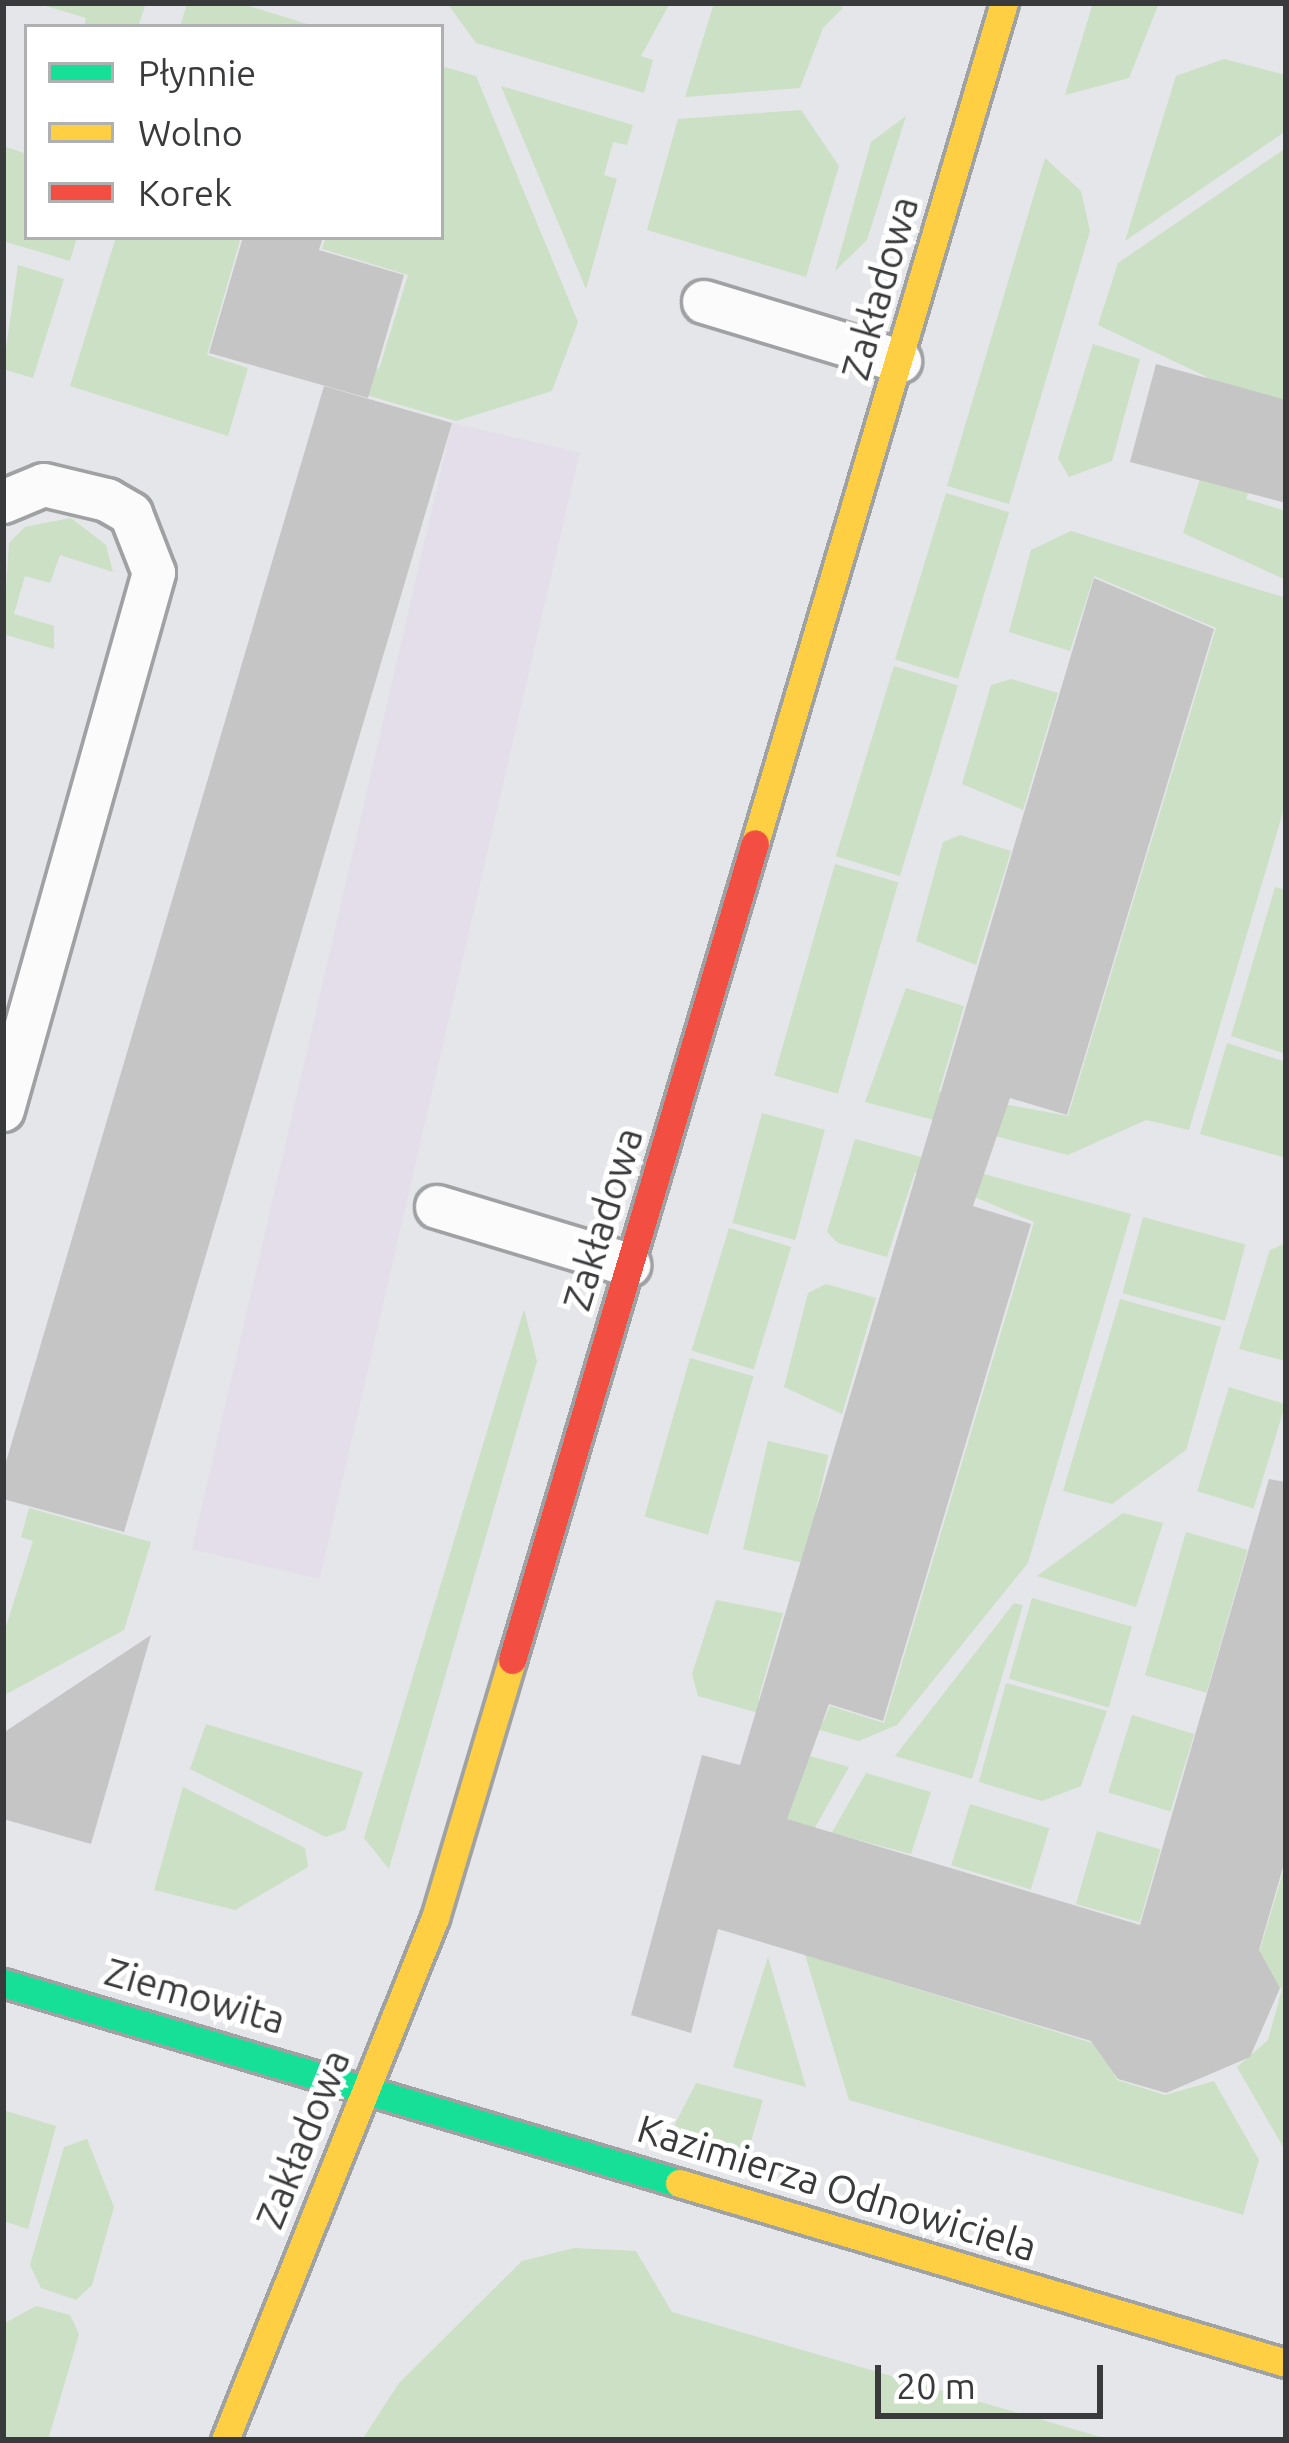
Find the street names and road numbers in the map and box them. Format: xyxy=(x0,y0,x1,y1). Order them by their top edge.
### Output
street label: Zakładowa xyxy=(832,191,928,385)
street label: Zakładowa xyxy=(553,1122,653,1316)
street label: Ziemowita xyxy=(100,1948,290,2044)
street label: Zakładowa xyxy=(246,2043,360,2235)
street label: Kazimierza Odnowiciela xyxy=(632,2105,1042,2271)

